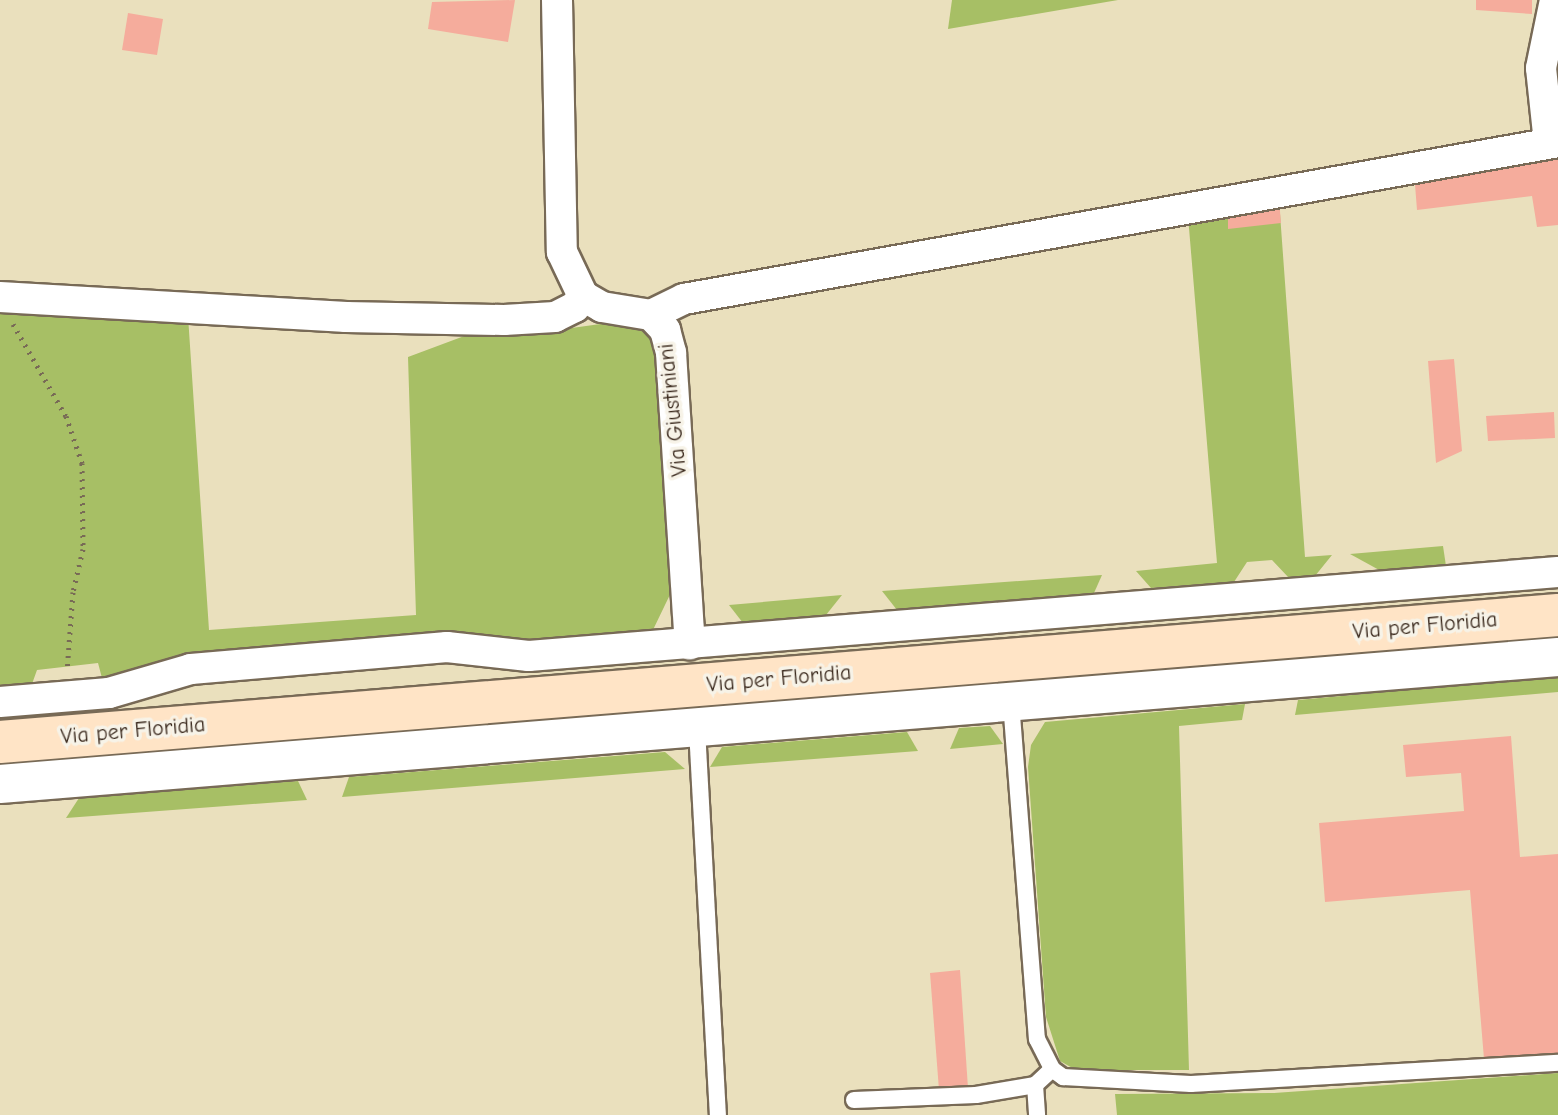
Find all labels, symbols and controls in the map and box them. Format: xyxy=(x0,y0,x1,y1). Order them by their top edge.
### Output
street label: Via Giustiniani xyxy=(653,342,693,478)
street label: Via per Floridia xyxy=(1352,607,1498,645)
street label: Via per Floridia xyxy=(706,660,852,698)
street label: Via per Floridia xyxy=(60,712,206,750)

